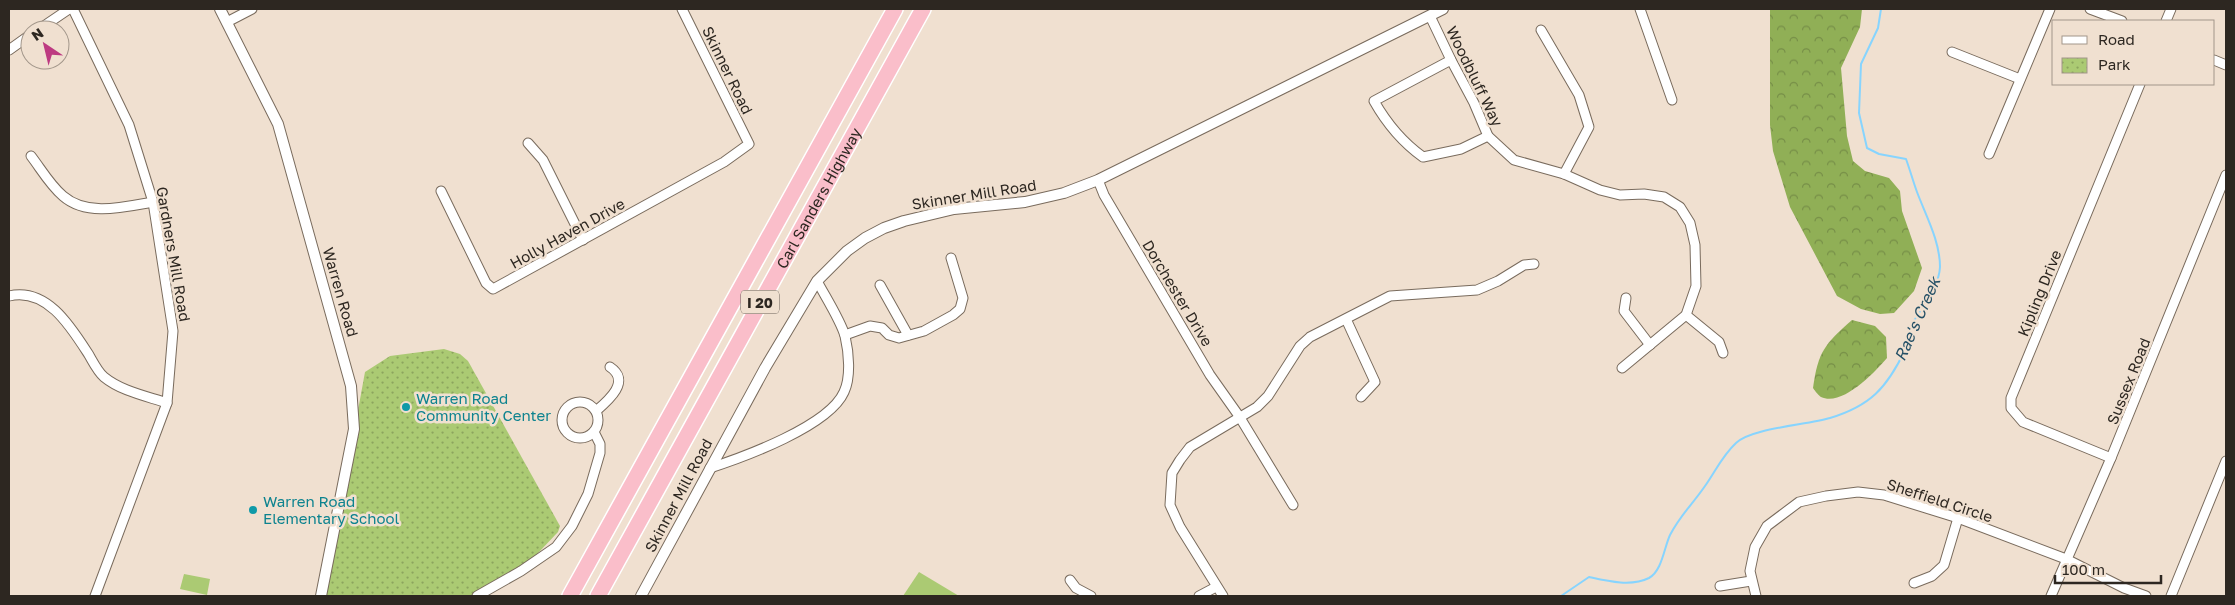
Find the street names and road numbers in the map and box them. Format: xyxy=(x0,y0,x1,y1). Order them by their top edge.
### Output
street label: Skinner Road xyxy=(699,23,757,117)
street label: Woodbluff Way xyxy=(1443,23,1507,130)
street label: Carl Sanders Highway xyxy=(772,124,865,271)
street label: Skinner Mill Road xyxy=(910,175,1038,213)
street label: Gardners Mill Road xyxy=(153,185,195,323)
street label: Holly Haven Drive xyxy=(506,194,628,272)
street label: Dorchester Drive xyxy=(1139,237,1217,350)
street label: Warren Road xyxy=(320,245,362,339)
street label: Kipling Drive xyxy=(2013,247,2065,339)
road number: I 20 xyxy=(741,290,779,314)
street label: Sussex Road xyxy=(2102,335,2154,427)
street label: Skinner Mill Road xyxy=(641,435,715,555)
street label: Sheffield Circle xyxy=(1885,474,1995,526)

